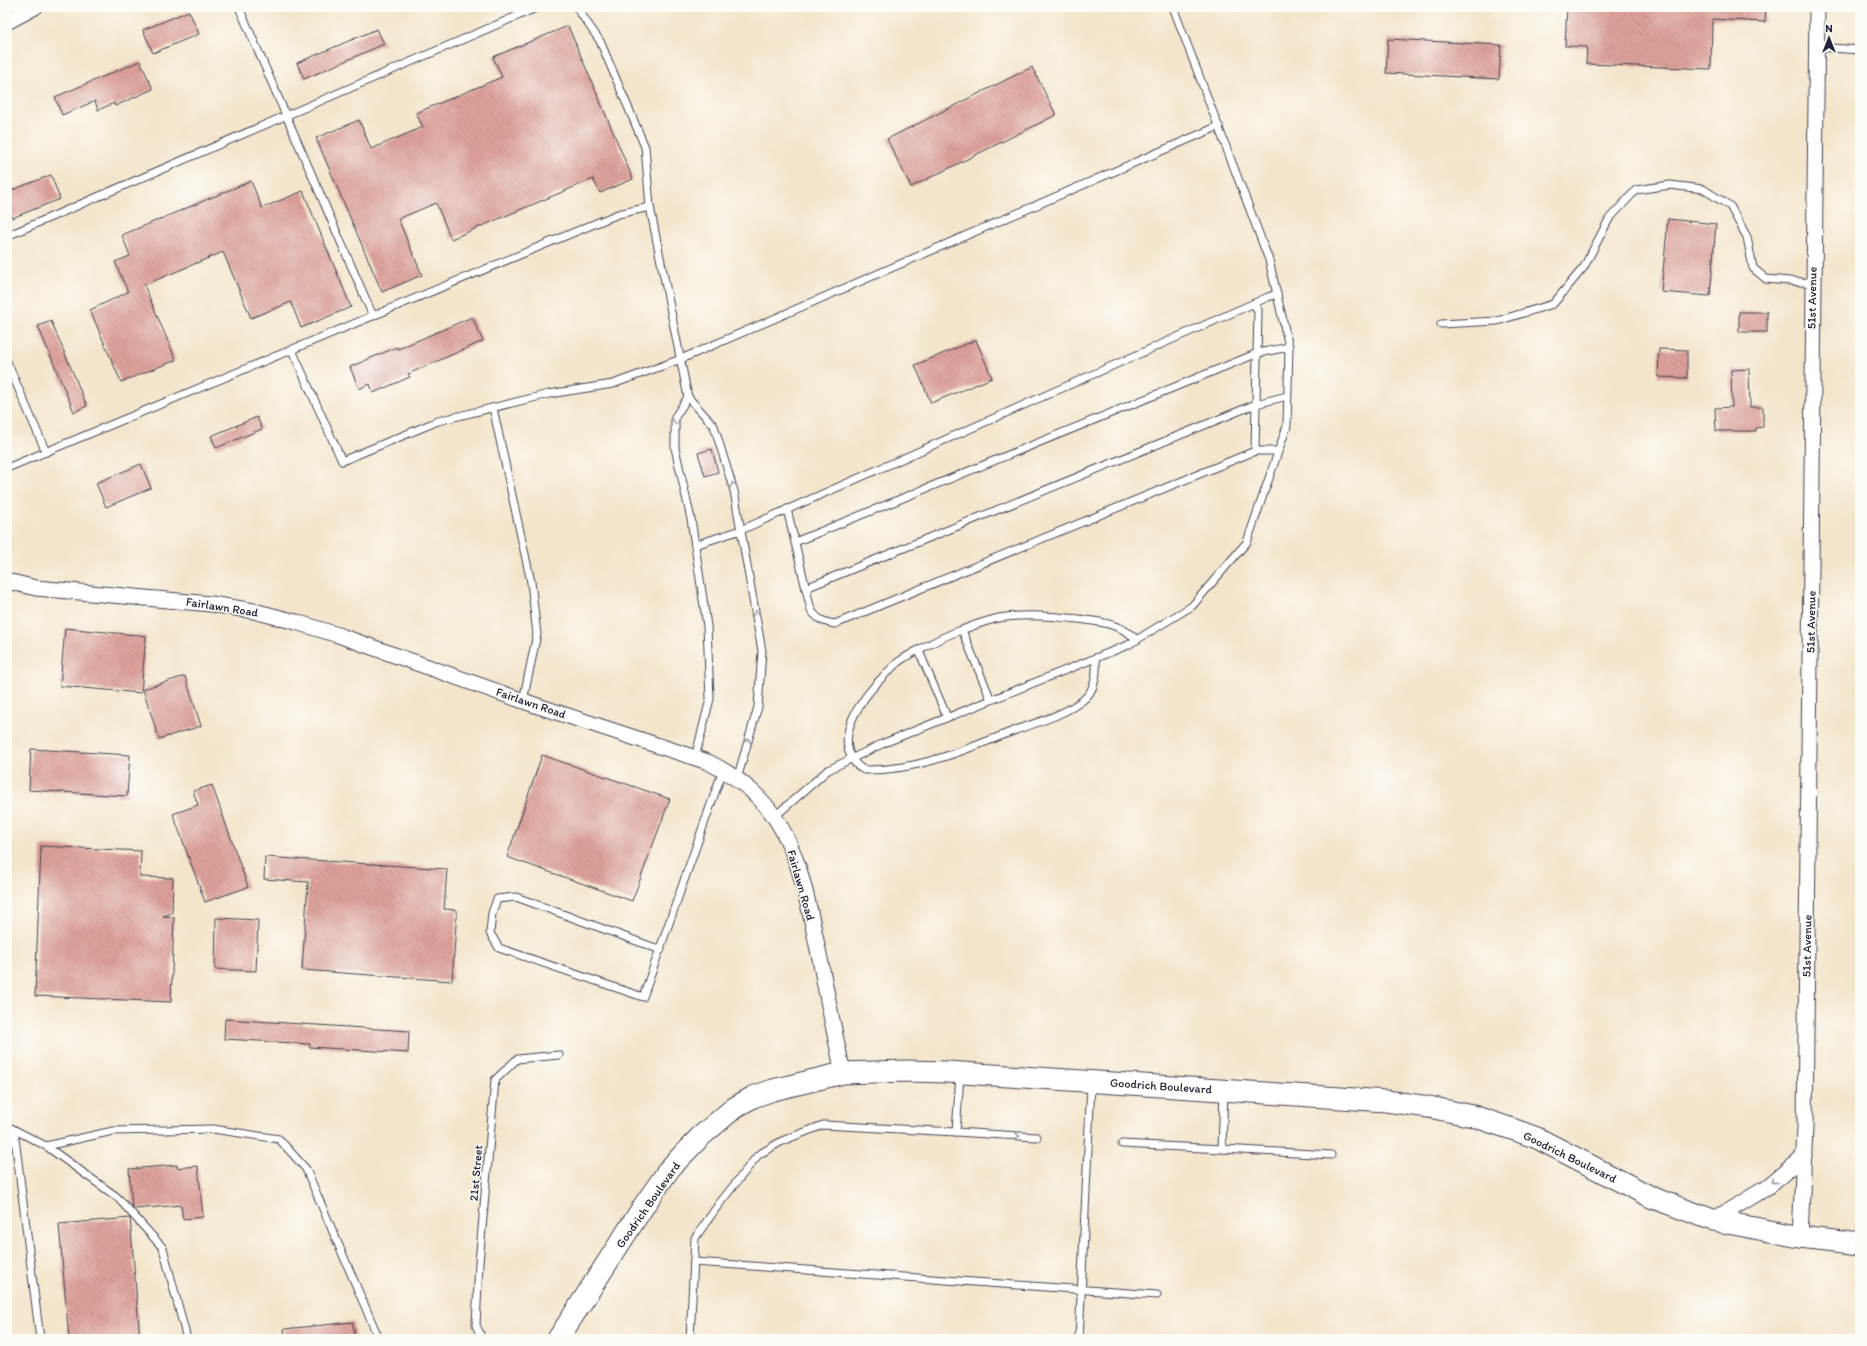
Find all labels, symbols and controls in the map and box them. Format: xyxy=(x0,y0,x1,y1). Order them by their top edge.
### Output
north arrow xyxy=(1809,18,1849,58)
text: N xyxy=(1825,22,1833,35)
street label: 51st Avenue xyxy=(1804,266,1820,329)
one-way arrow xyxy=(672,419,681,425)
one-way arrow xyxy=(729,482,738,489)
street label: 51st Avenue xyxy=(1803,590,1819,653)
street label: Fairlawn Road xyxy=(185,594,260,620)
one-way arrow xyxy=(752,610,760,616)
street label: Fairlawn Road xyxy=(494,685,568,722)
one-way arrow xyxy=(743,738,752,745)
street label: Fairlawn Road xyxy=(784,848,818,922)
street label: 51st Avenue xyxy=(1799,914,1815,977)
street label: Goodrich Boulevard xyxy=(1110,1075,1213,1097)
street label: Goodrich Boulevard xyxy=(1521,1128,1619,1186)
one-way arrow xyxy=(1013,1131,1020,1140)
street label: 21st Street xyxy=(467,1144,485,1202)
street label: Goodrich Boulevard xyxy=(613,1159,683,1251)
one-way arrow xyxy=(1771,1177,1779,1184)

